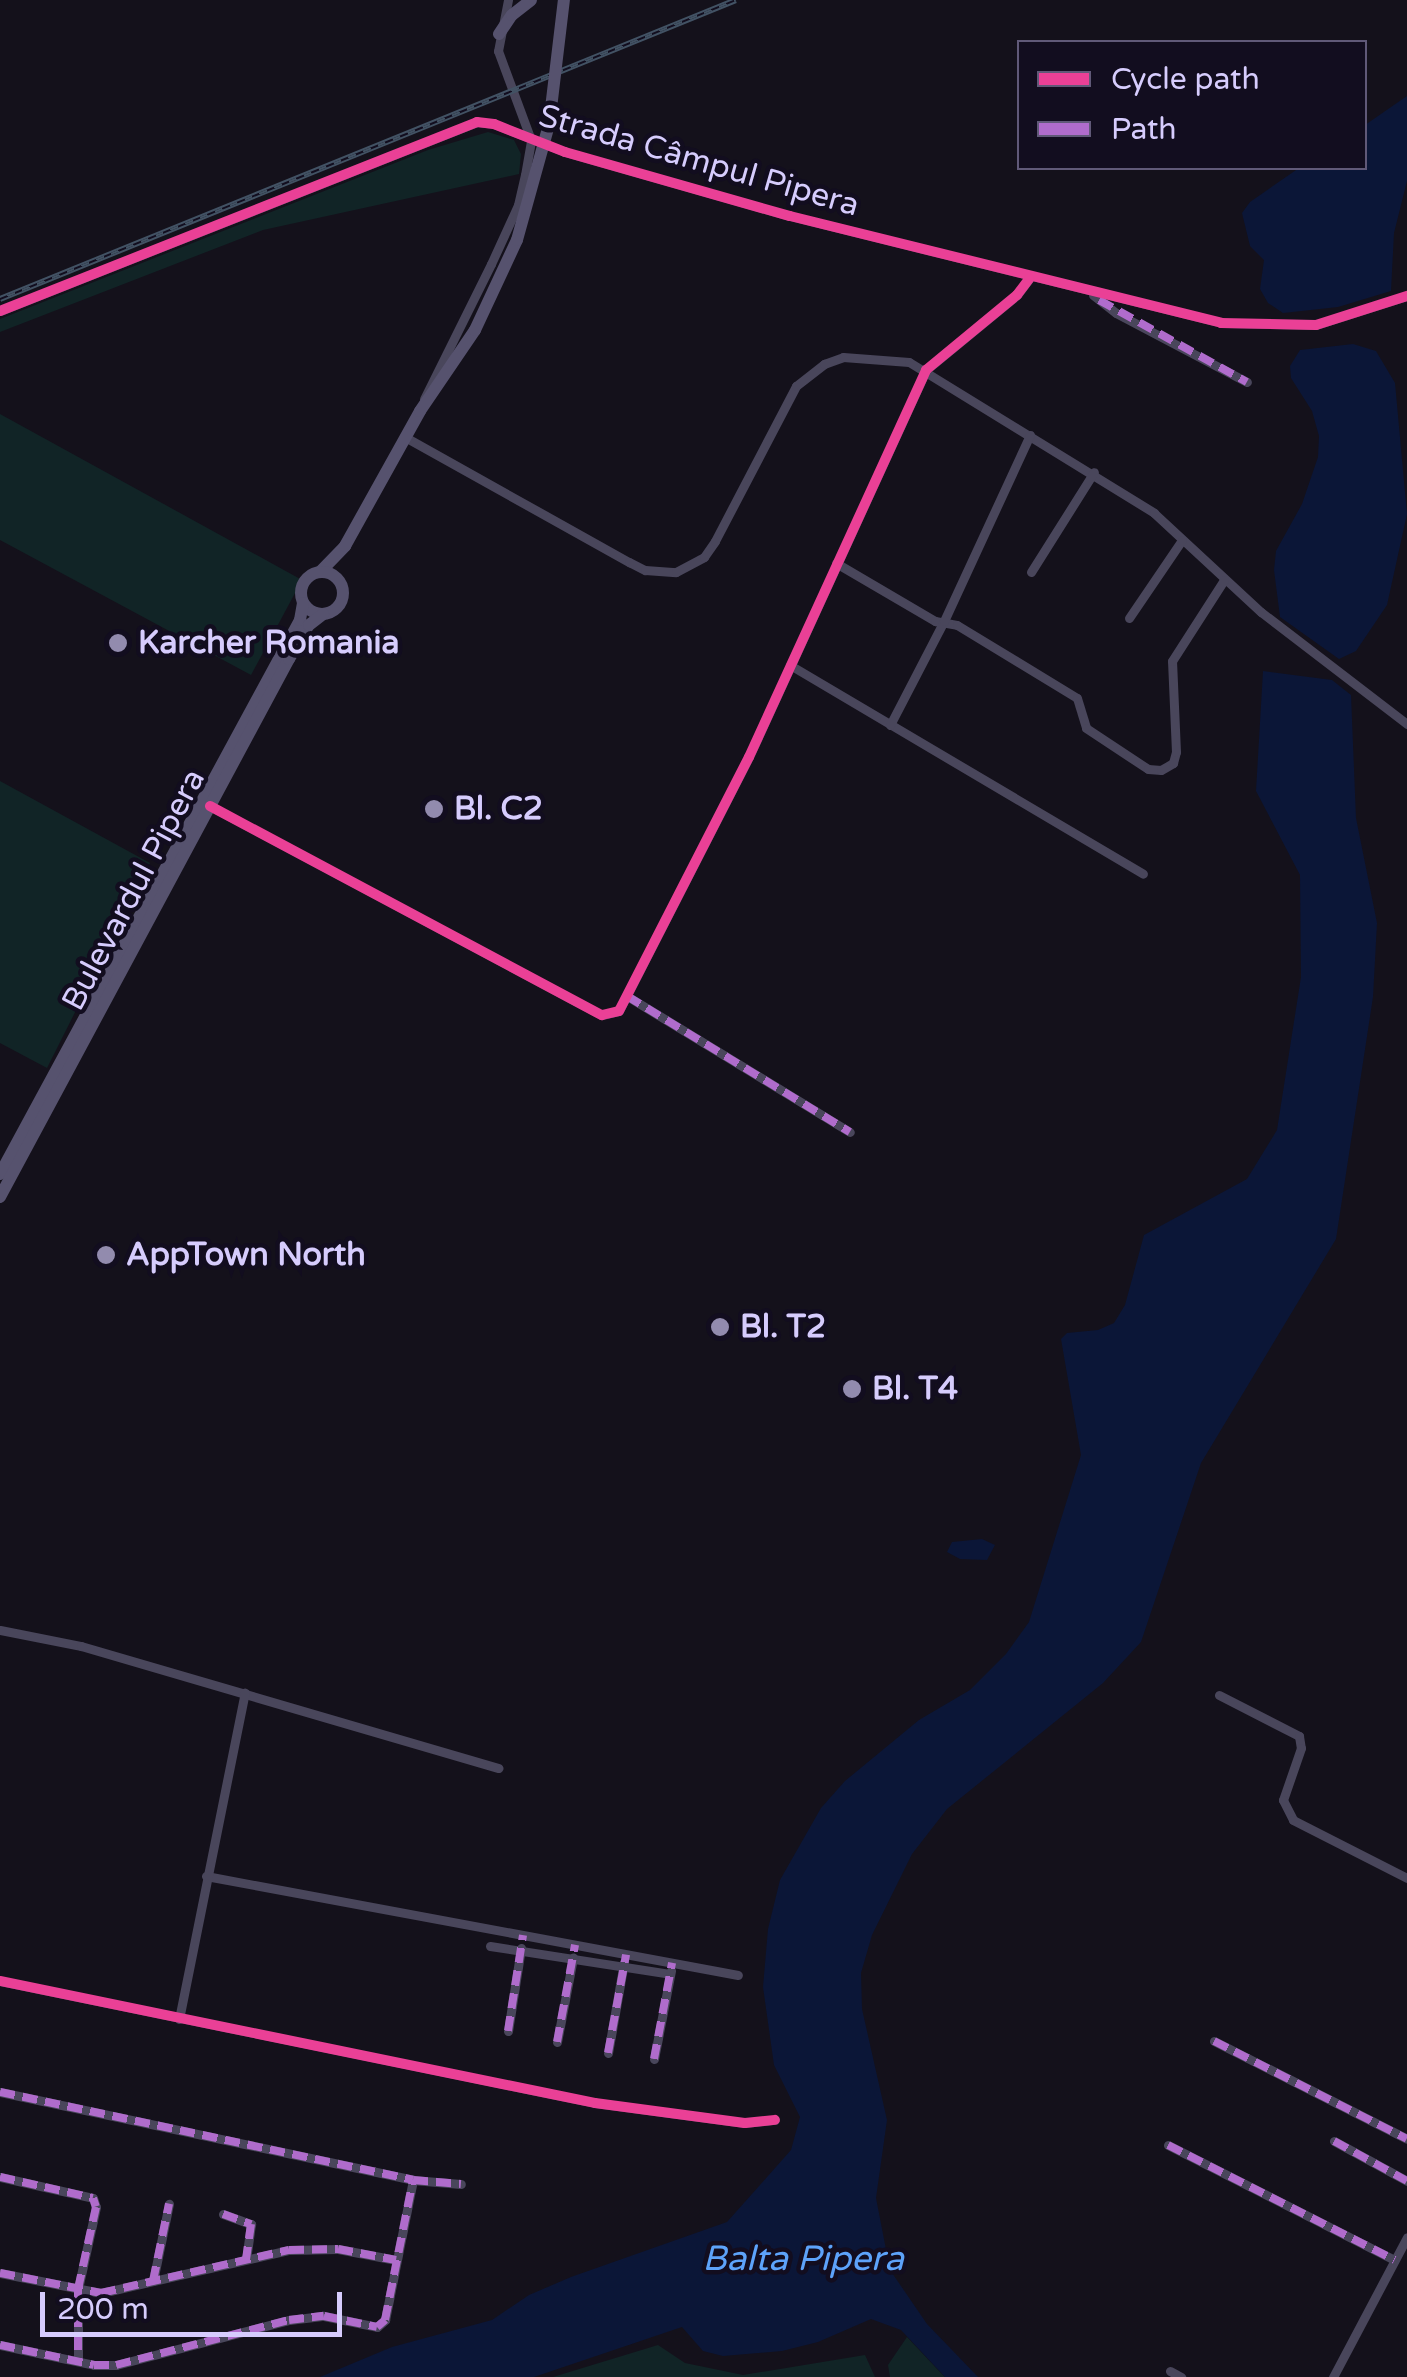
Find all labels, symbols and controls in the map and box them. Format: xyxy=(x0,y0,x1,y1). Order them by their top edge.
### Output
legend xyxy=(1017,40,1367,170)
text: Cycle path xyxy=(1111,61,1260,98)
street label: Strada Câmpul Pipera xyxy=(534,97,864,225)
text: Path xyxy=(1111,111,1177,148)
place label: Karcher Romania xyxy=(138,624,399,662)
marker: Karcher Romania xyxy=(107,632,129,654)
street label: Bulevardul Pipera xyxy=(54,763,214,1017)
place label: Bl. C2 xyxy=(454,790,543,828)
marker: Bl. C2 xyxy=(423,798,445,820)
place label: AppTown North xyxy=(126,1236,366,1274)
marker: AppTown North xyxy=(95,1244,117,1266)
place label: Bl. T2 xyxy=(740,1308,826,1346)
marker: Bl. T2 xyxy=(709,1316,731,1338)
place label: Bl. T4 xyxy=(872,1370,958,1408)
marker: Bl. T4 xyxy=(841,1378,863,1400)
water label: Balta Pipera xyxy=(702,2238,904,2280)
scale bar xyxy=(45,2272,348,2334)
text: 200 m xyxy=(57,2291,149,2328)

